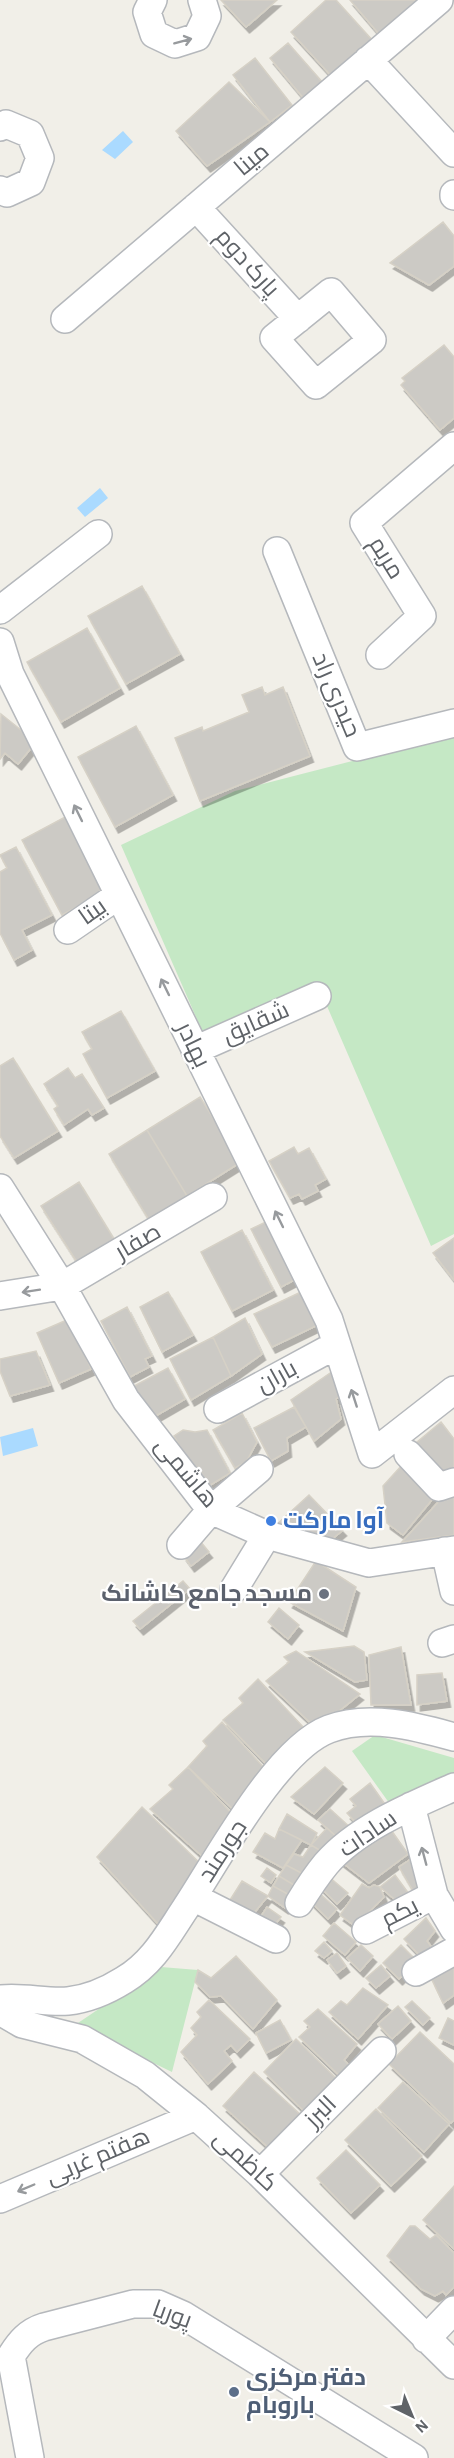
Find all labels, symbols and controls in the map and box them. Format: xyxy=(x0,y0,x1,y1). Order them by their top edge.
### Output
one-way arrow xyxy=(173,34,192,46)
street label: مینا xyxy=(230,139,274,181)
street label: پارک دوم xyxy=(208,224,284,304)
street label: مریم xyxy=(361,533,408,585)
street label: حیدری راد xyxy=(307,649,365,741)
one-way arrow xyxy=(72,804,84,822)
street label: بیتا xyxy=(75,894,111,930)
one-way arrow xyxy=(158,979,170,997)
street label: شقایق xyxy=(219,997,294,1050)
street label: بهادر xyxy=(170,1017,214,1072)
one-way arrow xyxy=(272,1210,284,1228)
street label: صفار xyxy=(109,1220,165,1265)
one-way arrow xyxy=(22,1286,42,1297)
street label: باران xyxy=(253,1356,302,1399)
one-way arrow xyxy=(347,1389,358,1408)
street label: هاشمی xyxy=(149,1433,223,1513)
place label: آوا مارکت xyxy=(283,1506,385,1534)
marker: آوا مارکت xyxy=(264,1514,278,1528)
place label: مسجد جامع کاشانک xyxy=(101,1580,312,1609)
marker: مسجد جامع کاشانک xyxy=(317,1587,331,1601)
street label: سادات xyxy=(335,1806,401,1862)
street label: جورمند xyxy=(194,1816,252,1886)
one-way arrow xyxy=(417,1847,429,1866)
street label: یکم xyxy=(378,1893,424,1935)
street label: البرز xyxy=(299,2092,341,2134)
street label: هفتم غربی xyxy=(43,2124,155,2192)
street label: کاظمی xyxy=(208,2126,281,2197)
one-way arrow xyxy=(17,2183,36,2194)
street label: پوریا xyxy=(148,2297,195,2336)
place label: دفتر مرکزی باروبام xyxy=(246,2366,366,2421)
marker: دفتر مرکزی باروبام xyxy=(227,2385,241,2399)
north arrow xyxy=(382,2386,442,2446)
text: N xyxy=(412,2417,431,2436)

